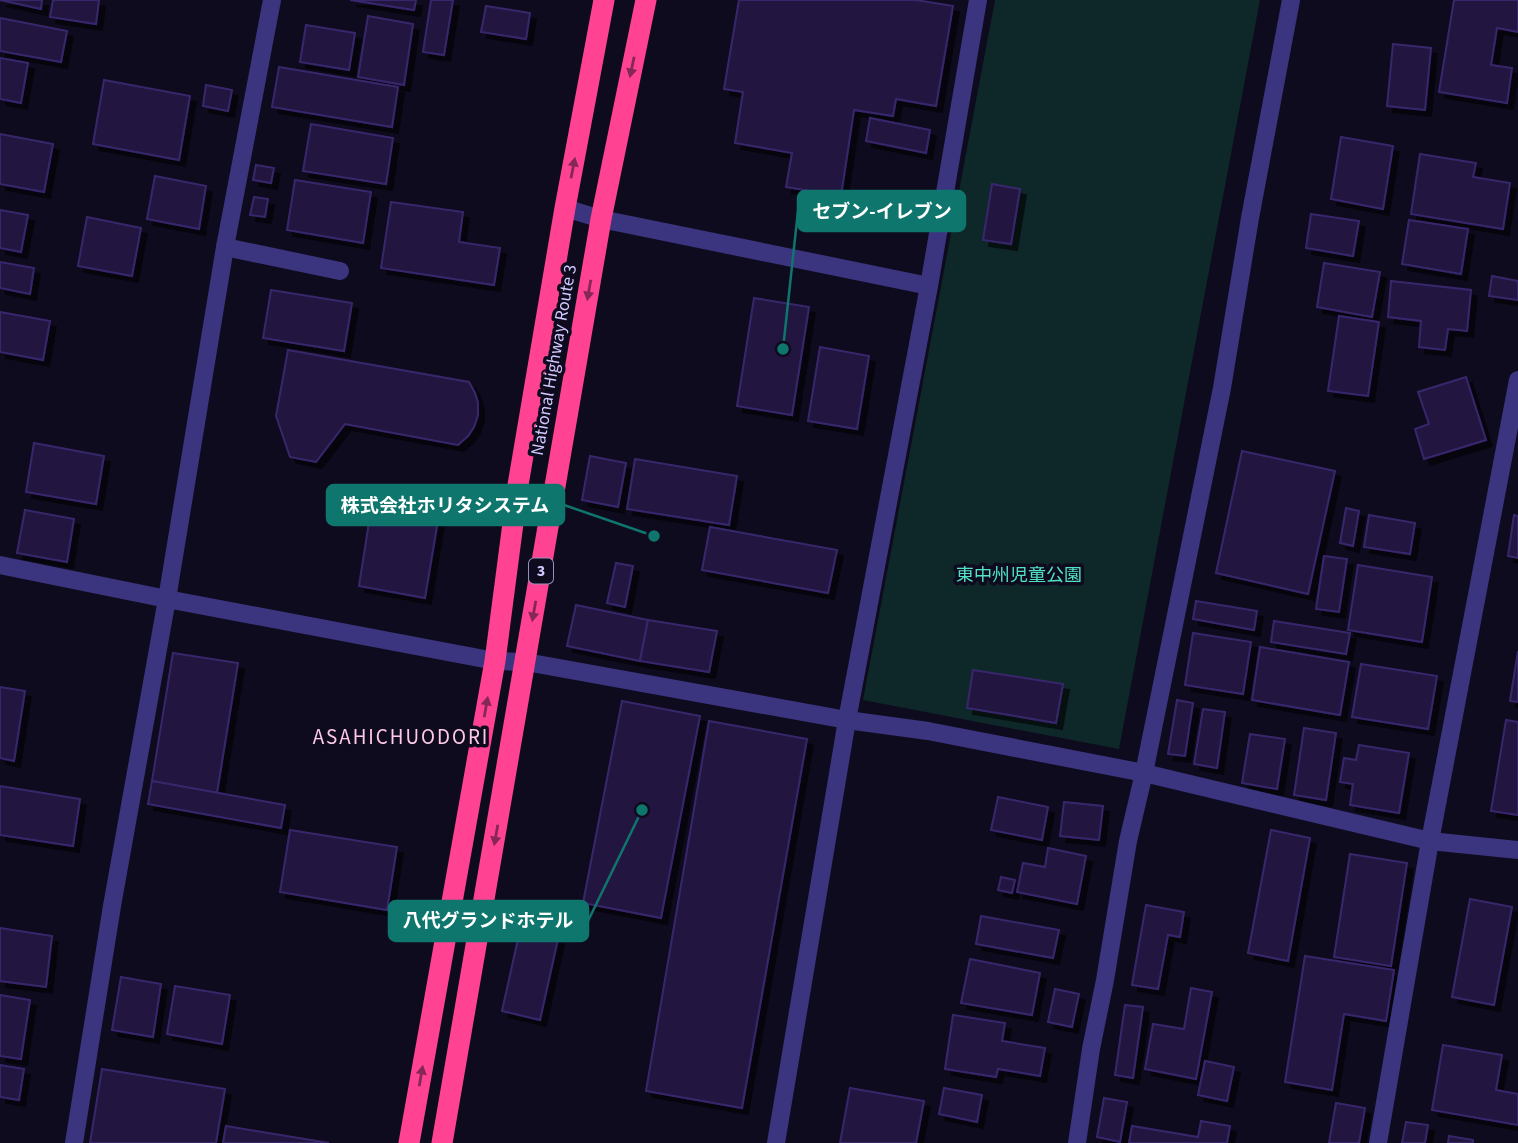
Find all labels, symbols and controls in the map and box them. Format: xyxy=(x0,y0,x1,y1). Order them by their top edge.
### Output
one-way arrow xyxy=(626,56,637,78)
one-way arrow xyxy=(568,157,579,179)
callout: セブン-イレブン xyxy=(798,191,965,231)
text: セブン-イレブン xyxy=(812,199,952,226)
street label: National Highway Route 3 xyxy=(525,262,583,458)
one-way arrow xyxy=(583,279,594,301)
callout: 株式会社ホリタシステム xyxy=(327,485,564,525)
text: 株式会社ホリタシステム xyxy=(341,493,549,520)
road number: 3 xyxy=(529,558,553,584)
park label: 東中州児童公園 xyxy=(956,563,1082,588)
one-way arrow xyxy=(528,600,539,622)
one-way arrow xyxy=(481,696,492,718)
district label: ASAHICHUODORI xyxy=(313,722,489,752)
one-way arrow xyxy=(490,824,501,846)
callout: 八代グランドホテル xyxy=(389,901,588,941)
text: 八代グランドホテル xyxy=(402,908,574,935)
one-way arrow xyxy=(416,1065,427,1087)

